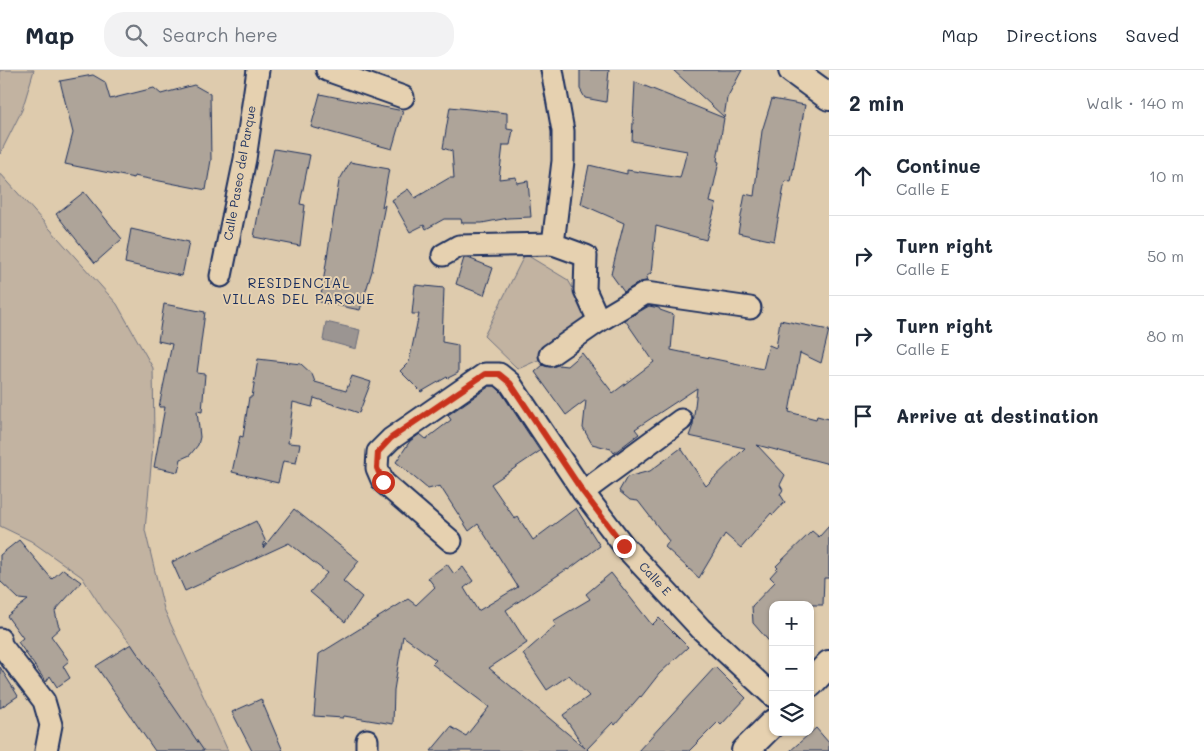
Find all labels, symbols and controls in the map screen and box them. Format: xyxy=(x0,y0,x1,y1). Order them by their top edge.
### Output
search box xyxy=(104,12,454,57)
text: Map xyxy=(25,19,74,50)
icon: search xyxy=(122,21,150,49)
text: Search here xyxy=(162,22,278,47)
text: Map xyxy=(941,23,978,47)
text: Directions xyxy=(1006,23,1098,47)
text: Saved xyxy=(1126,23,1179,47)
text: 2 min xyxy=(849,89,904,116)
text: Walk · 140 m xyxy=(1086,92,1184,113)
street label: Calle Paseo del Parque xyxy=(219,104,259,242)
text: Continue xyxy=(896,153,981,178)
icon: ahead xyxy=(849,162,877,190)
text: 10 m xyxy=(1149,165,1184,186)
text: Calle E xyxy=(896,178,950,199)
text: Turn right xyxy=(896,233,993,258)
icon: right xyxy=(849,242,877,270)
text: 50 m xyxy=(1147,245,1184,266)
text: Calle E xyxy=(896,258,950,279)
district label: RESIDENCIAL VILLAS DEL PARQUE xyxy=(223,273,375,308)
text: Turn right xyxy=(896,313,993,338)
icon: right xyxy=(849,322,877,350)
text: 80 m xyxy=(1147,325,1184,346)
text: Calle E xyxy=(896,338,950,359)
icon: arrive xyxy=(849,402,877,430)
text: Arrive at destination xyxy=(896,403,1099,428)
route start xyxy=(372,471,395,494)
route end xyxy=(613,535,636,558)
street label: Calle E xyxy=(636,558,675,599)
map controls xyxy=(769,601,814,736)
button: + xyxy=(769,601,814,646)
button: − xyxy=(769,646,814,691)
button: layers xyxy=(769,691,814,736)

